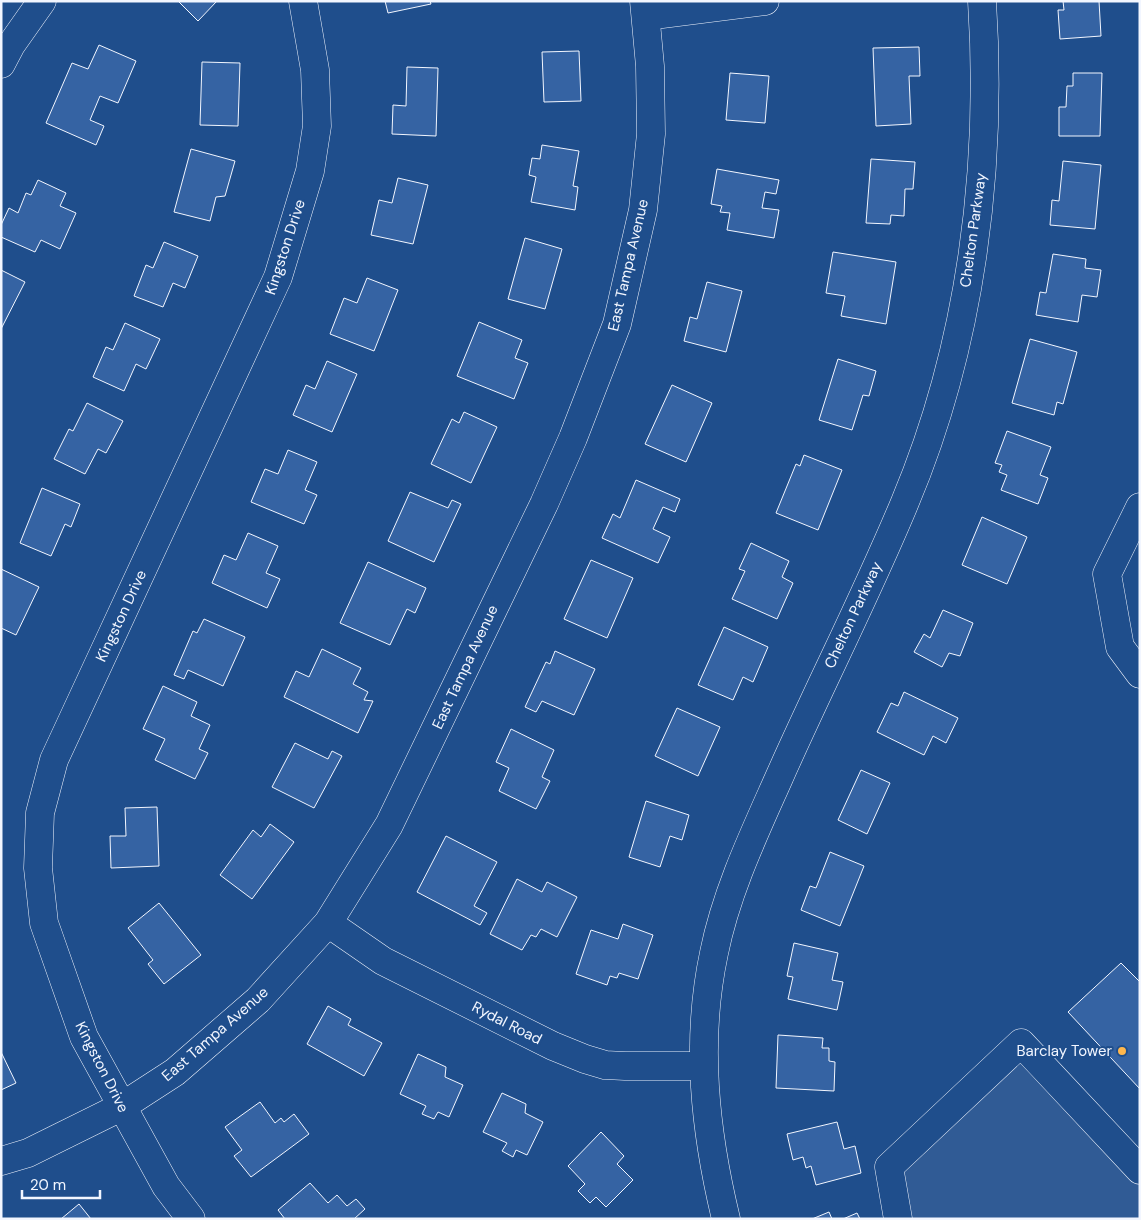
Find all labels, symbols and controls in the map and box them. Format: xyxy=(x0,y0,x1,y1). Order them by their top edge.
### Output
street label: Chelton Parkway xyxy=(955,171,991,289)
street label: Kingston Drive xyxy=(260,197,310,297)
street label: East Tampa Avenue xyxy=(603,197,653,333)
street label: Chelton Parkway xyxy=(820,558,887,672)
street label: Kingston Drive xyxy=(91,567,151,665)
street label: East Tampa Avenue xyxy=(427,602,503,732)
street label: East Tampa Avenue xyxy=(157,982,273,1086)
street label: Rydal Road xyxy=(468,997,546,1049)
street label: Kingston Drive xyxy=(71,1018,133,1116)
place label: Barclay Tower xyxy=(1016,1041,1112,1061)
marker: Barclay Tower xyxy=(1116,1045,1128,1057)
scale bar xyxy=(22,1168,100,1200)
text: 20 m xyxy=(30,1175,66,1195)

